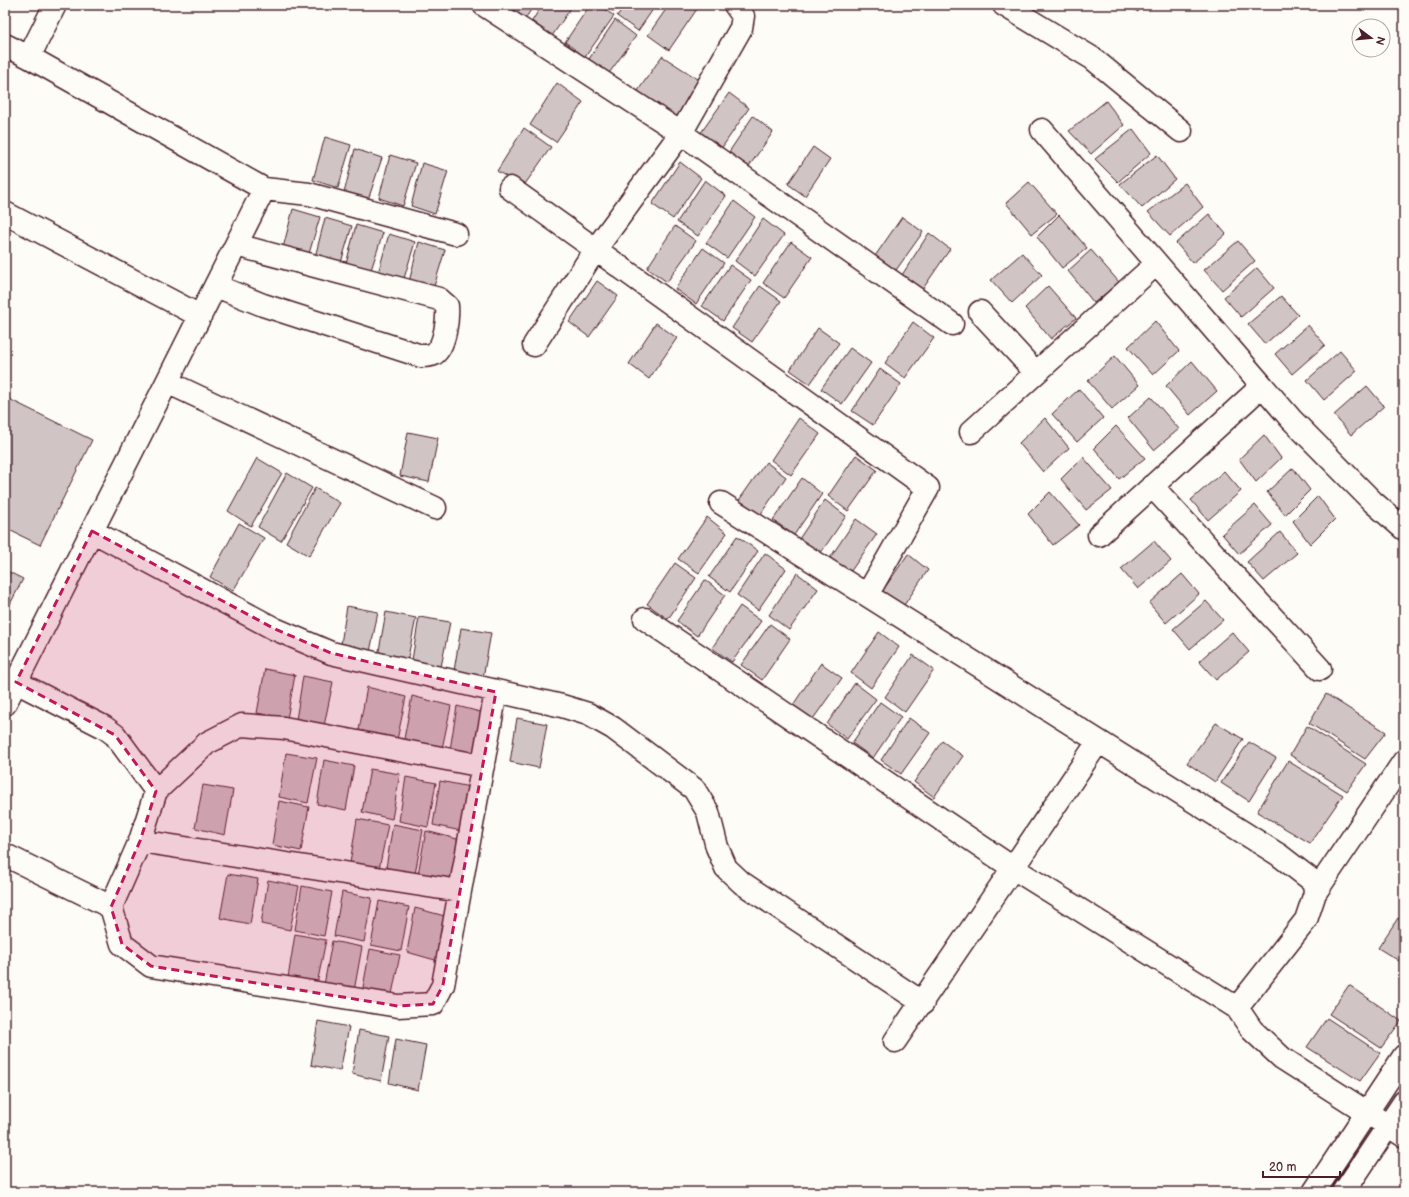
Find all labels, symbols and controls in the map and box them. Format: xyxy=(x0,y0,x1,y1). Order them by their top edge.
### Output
north arrow xyxy=(1351,18,1391,58)
text: N xyxy=(1373,35,1388,46)
scale bar xyxy=(1263,1153,1340,1179)
text: 20 m xyxy=(1269,1160,1296,1175)

